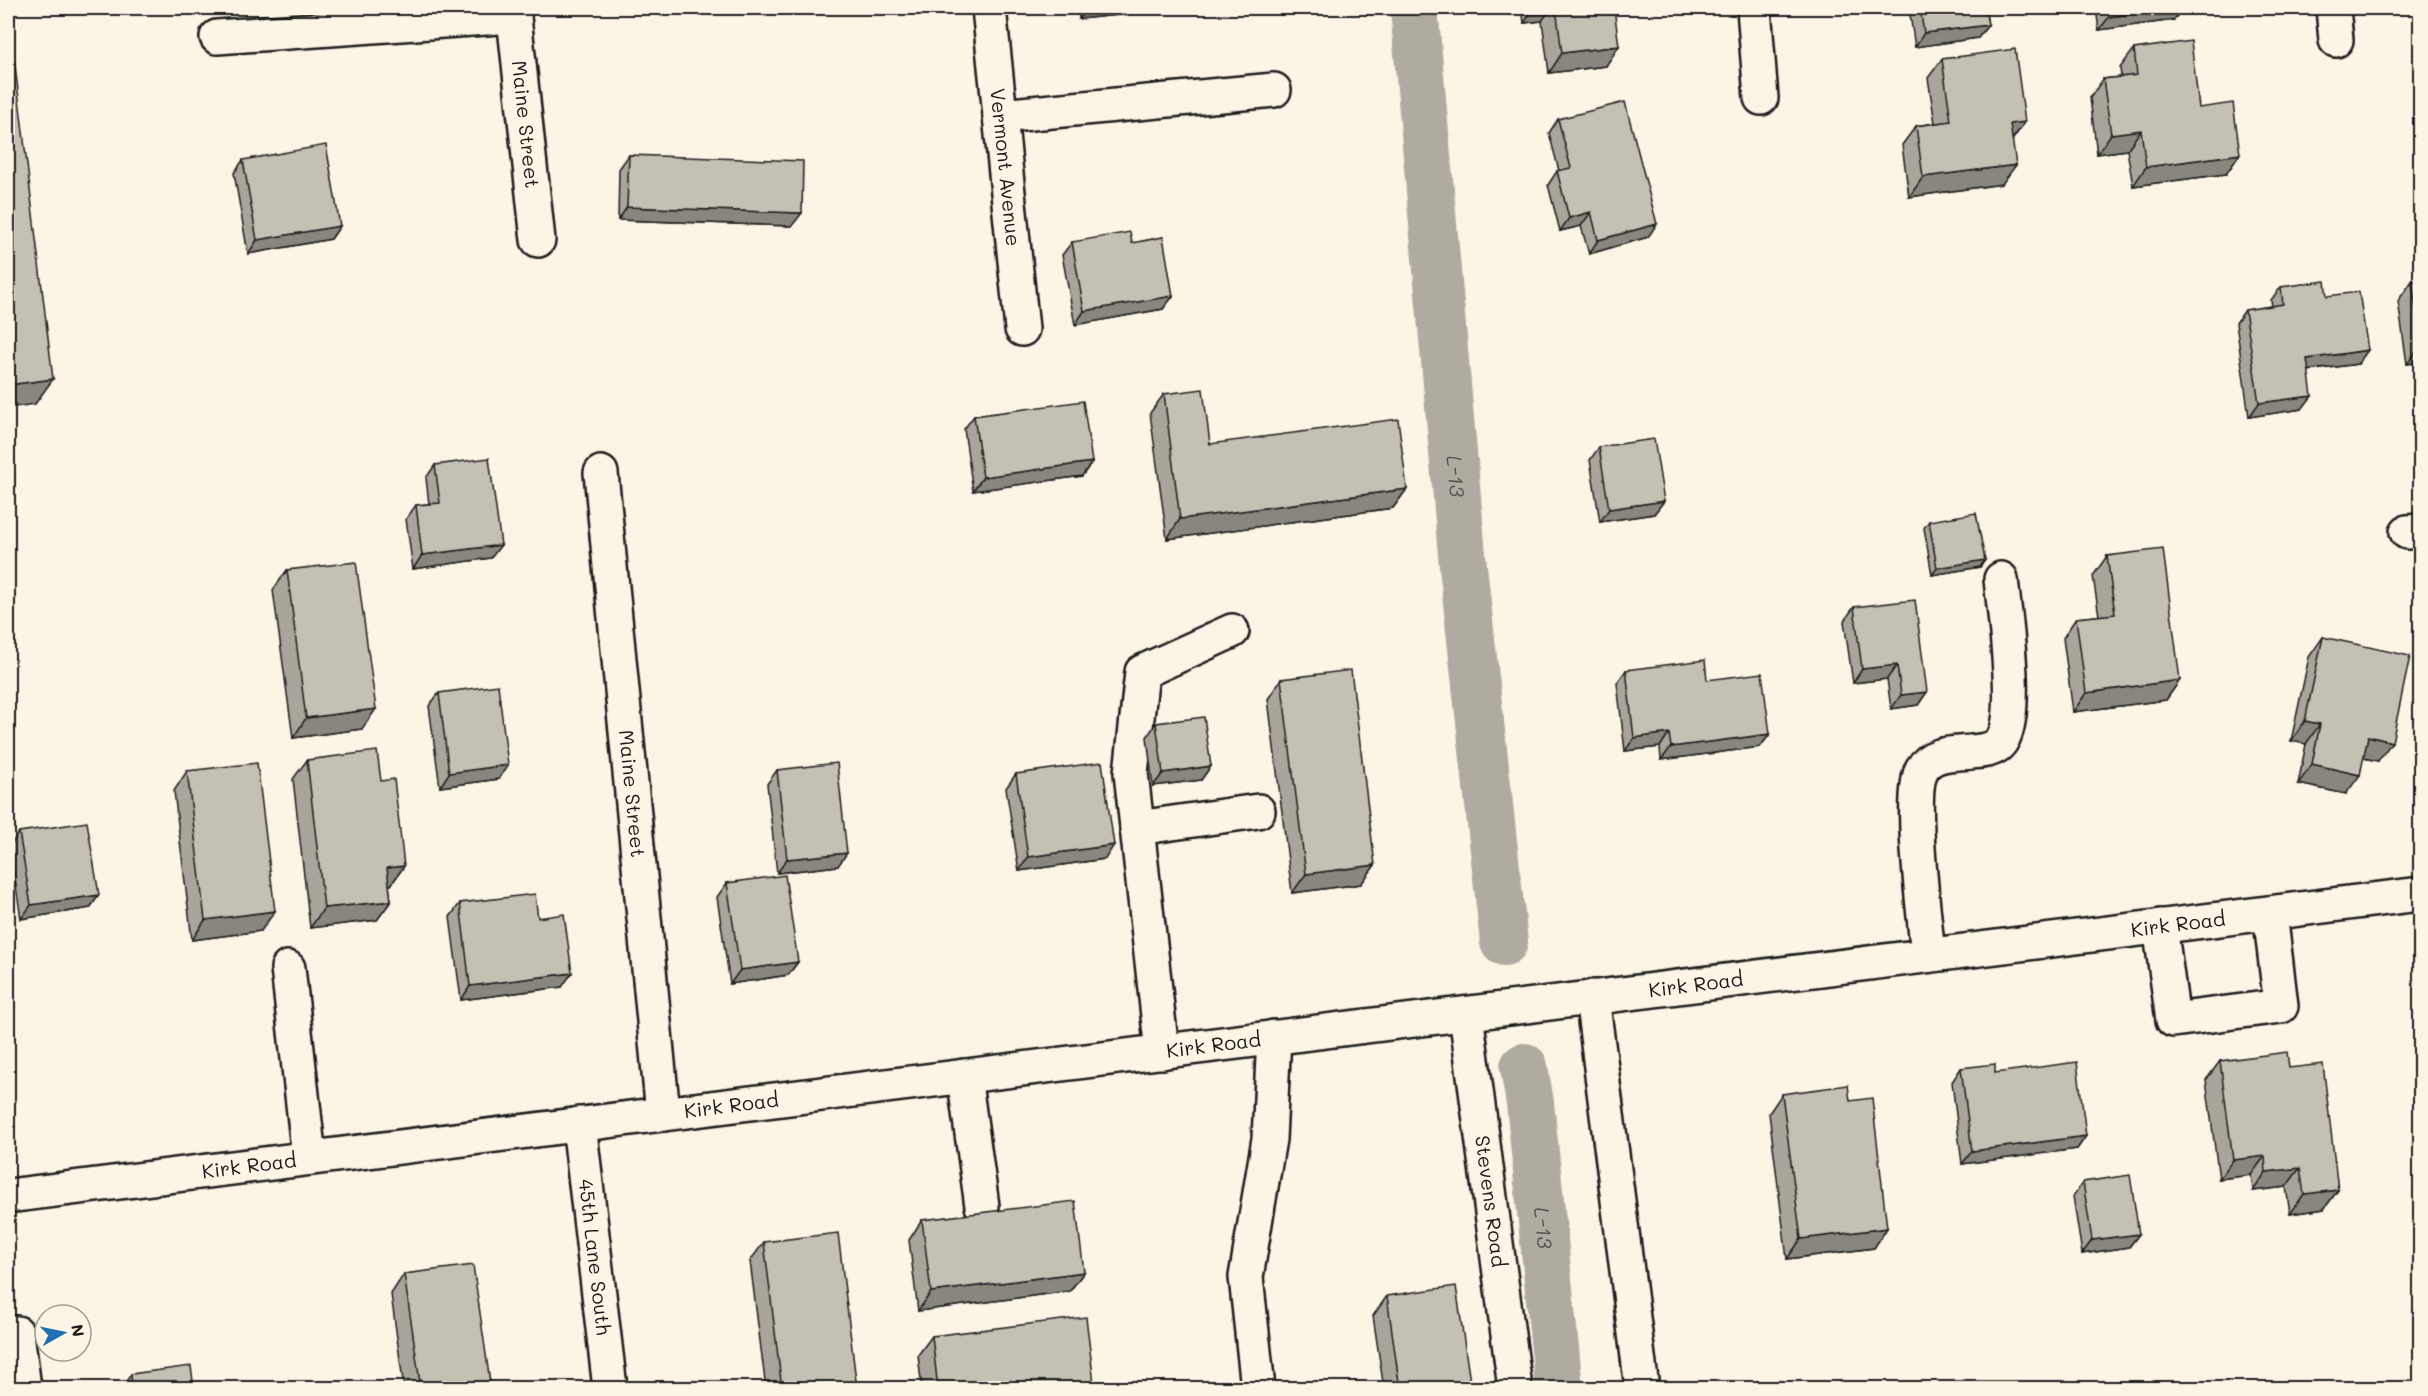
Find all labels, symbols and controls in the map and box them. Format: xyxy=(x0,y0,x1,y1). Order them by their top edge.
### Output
street label: Maine Street xyxy=(507,59,546,189)
street label: Vermont Avenue xyxy=(985,87,1027,247)
water label: L-13 xyxy=(1441,454,1472,499)
street label: Maine Street xyxy=(614,728,652,858)
street label: Kirk Road xyxy=(2129,904,2227,942)
street label: Kirk Road xyxy=(1647,965,1745,1002)
street label: Kirk Road xyxy=(1165,1025,1262,1063)
street label: Kirk Road xyxy=(682,1086,780,1123)
street label: Stevens Road xyxy=(1470,1134,1513,1269)
street label: Kirk Road xyxy=(200,1146,298,1184)
street label: 45th Lane South xyxy=(574,1177,618,1336)
water label: L-13 xyxy=(1529,1206,1560,1250)
north arrow xyxy=(33,1303,93,1363)
text: N xyxy=(67,1323,90,1338)

